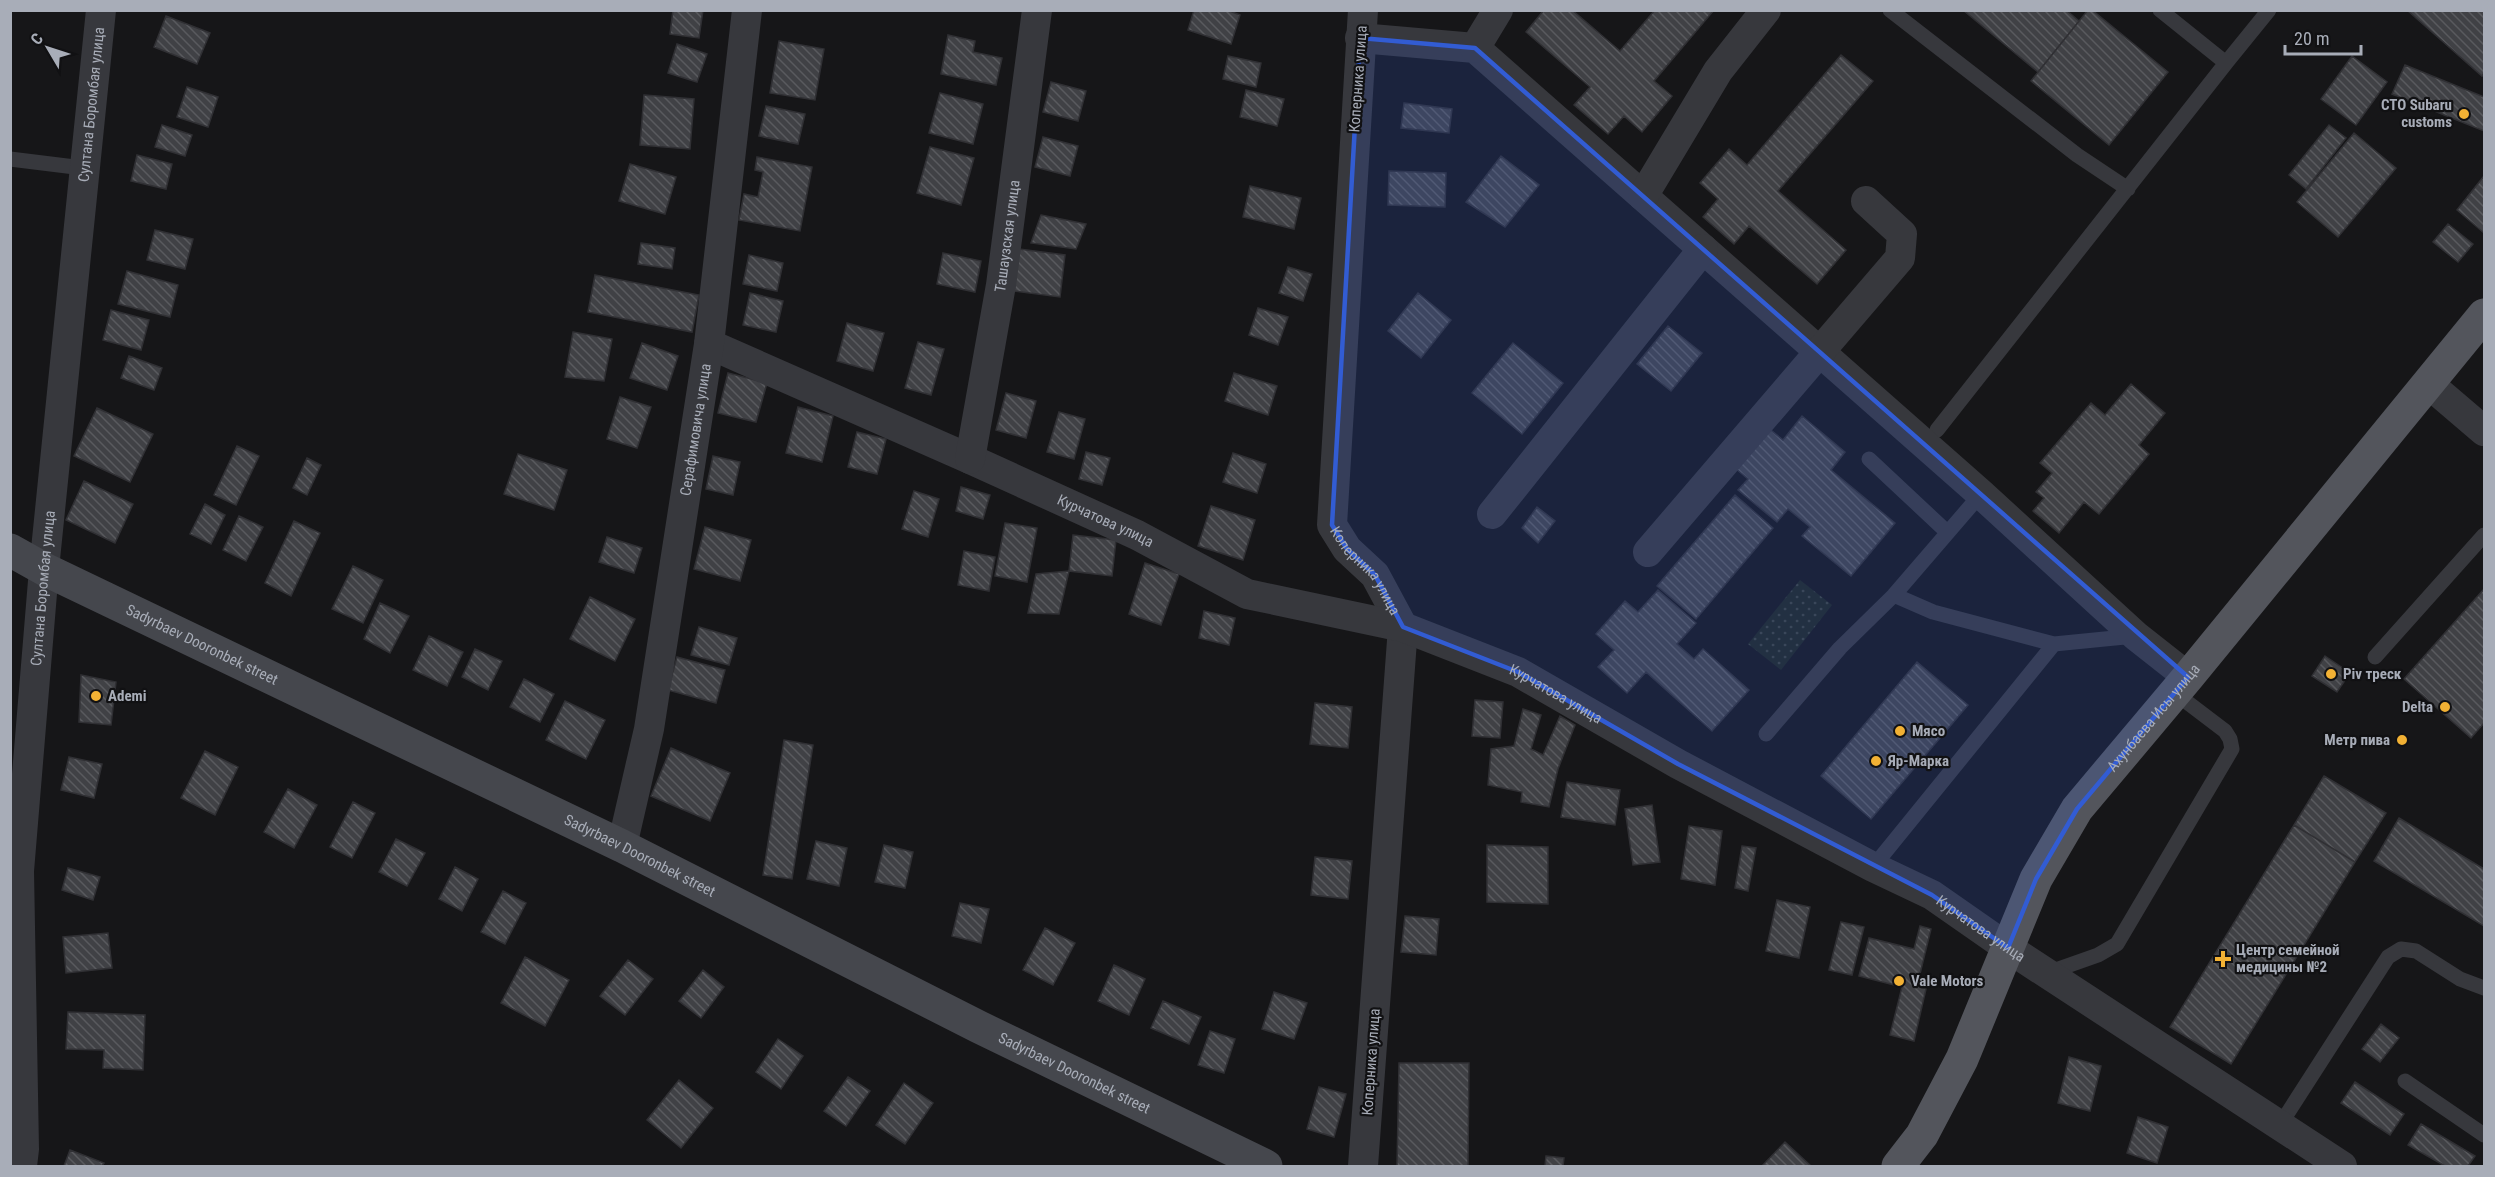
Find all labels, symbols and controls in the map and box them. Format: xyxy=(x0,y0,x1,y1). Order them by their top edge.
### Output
north arrow xyxy=(18,18,78,78)
scale bar xyxy=(2285,18,2362,56)
street label: Коперника улица xyxy=(1345,25,1371,133)
street label: Султана Боромбая улица xyxy=(74,26,108,183)
text: 20 m xyxy=(2294,28,2329,49)
text: С xyxy=(26,29,47,48)
place label: СТО Subaru customs xyxy=(2381,96,2452,131)
marker: СТО Subaru customs xyxy=(2457,107,2471,121)
street label: Ташаузская улица xyxy=(991,179,1024,294)
street label: Серафимовича улица xyxy=(676,362,715,497)
street label: Курчатова улица xyxy=(1054,491,1157,551)
street label: Султана Боромбая улица xyxy=(27,510,59,666)
street label: Коперника улица xyxy=(1326,523,1404,618)
street label: Sadyrbaev Dooronbek street xyxy=(123,601,281,689)
street label: Ахунбаева Исы улица xyxy=(2103,660,2204,775)
street label: Курчатова улица xyxy=(1507,661,1605,727)
place label: Piv треск xyxy=(2343,665,2402,683)
marker: Piv треск xyxy=(2324,667,2338,681)
place label: Ademi xyxy=(108,687,146,705)
marker: Ademi xyxy=(89,689,103,703)
place label: Delta xyxy=(2402,698,2433,716)
marker: Delta xyxy=(2438,700,2452,714)
place label: Мясо xyxy=(1912,722,1945,740)
marker: Мясо xyxy=(1893,724,1907,738)
place label: Метр пива xyxy=(2324,731,2390,749)
marker: Метр пива xyxy=(2395,733,2409,747)
place label: Яр-Марка xyxy=(1887,752,1949,770)
marker: Яр-Марка xyxy=(1869,754,1883,768)
street label: Sadyrbaev Dooronbek street xyxy=(561,811,718,901)
street label: Курчатова улица xyxy=(1933,892,2028,966)
place label: Центр семейной медицины №2 xyxy=(2236,941,2340,976)
marker: Центр семейной медицины №2 xyxy=(2214,950,2232,968)
place label: Vale Motors xyxy=(1911,972,1983,990)
marker: Vale Motors xyxy=(1892,974,1906,988)
street label: Коперника улица xyxy=(1358,1008,1384,1116)
street label: Sadyrbaev Dooronbek street xyxy=(995,1029,1153,1118)

